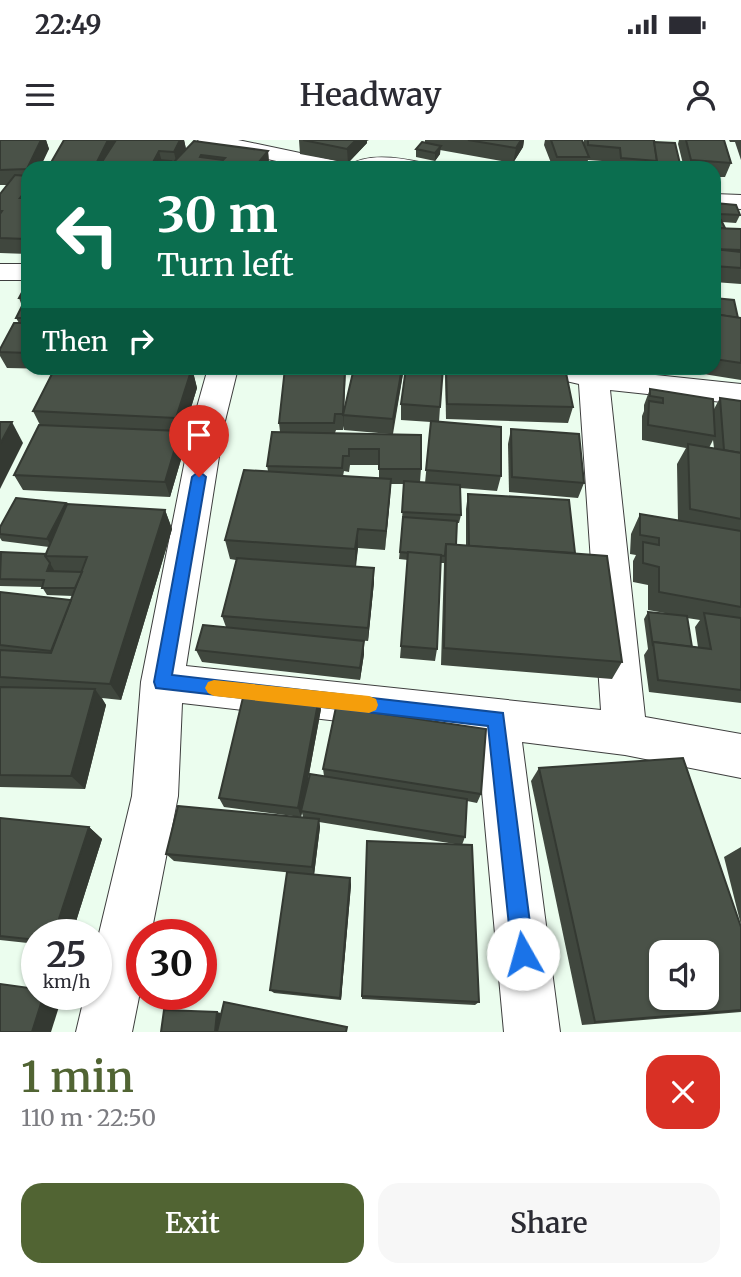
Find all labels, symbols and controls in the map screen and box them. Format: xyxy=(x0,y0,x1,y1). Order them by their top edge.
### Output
text: 22:49 xyxy=(35,8,102,41)
text: Headway xyxy=(300,75,441,115)
icon: menu xyxy=(21,76,59,114)
icon: person xyxy=(682,76,720,114)
text: 30 m xyxy=(157,184,278,245)
icon: left xyxy=(42,189,133,280)
text: Turn left xyxy=(157,245,294,285)
icon: right xyxy=(122,322,160,360)
text: Then xyxy=(42,325,108,358)
pin xyxy=(169,405,229,477)
icon: arrive xyxy=(180,416,218,454)
position arrow xyxy=(486,917,560,991)
speed limit sign: 30 xyxy=(126,919,217,1010)
text: 25 xyxy=(46,933,87,977)
map controls xyxy=(649,940,719,1010)
button: sound xyxy=(649,940,719,1010)
text: km/h xyxy=(43,970,90,993)
text: 1 min xyxy=(21,1051,134,1103)
button: close xyxy=(646,1055,720,1129)
text: 110 m · 22:50 xyxy=(21,1103,156,1132)
button: Exit xyxy=(21,1183,364,1263)
button: Share xyxy=(378,1183,720,1263)

